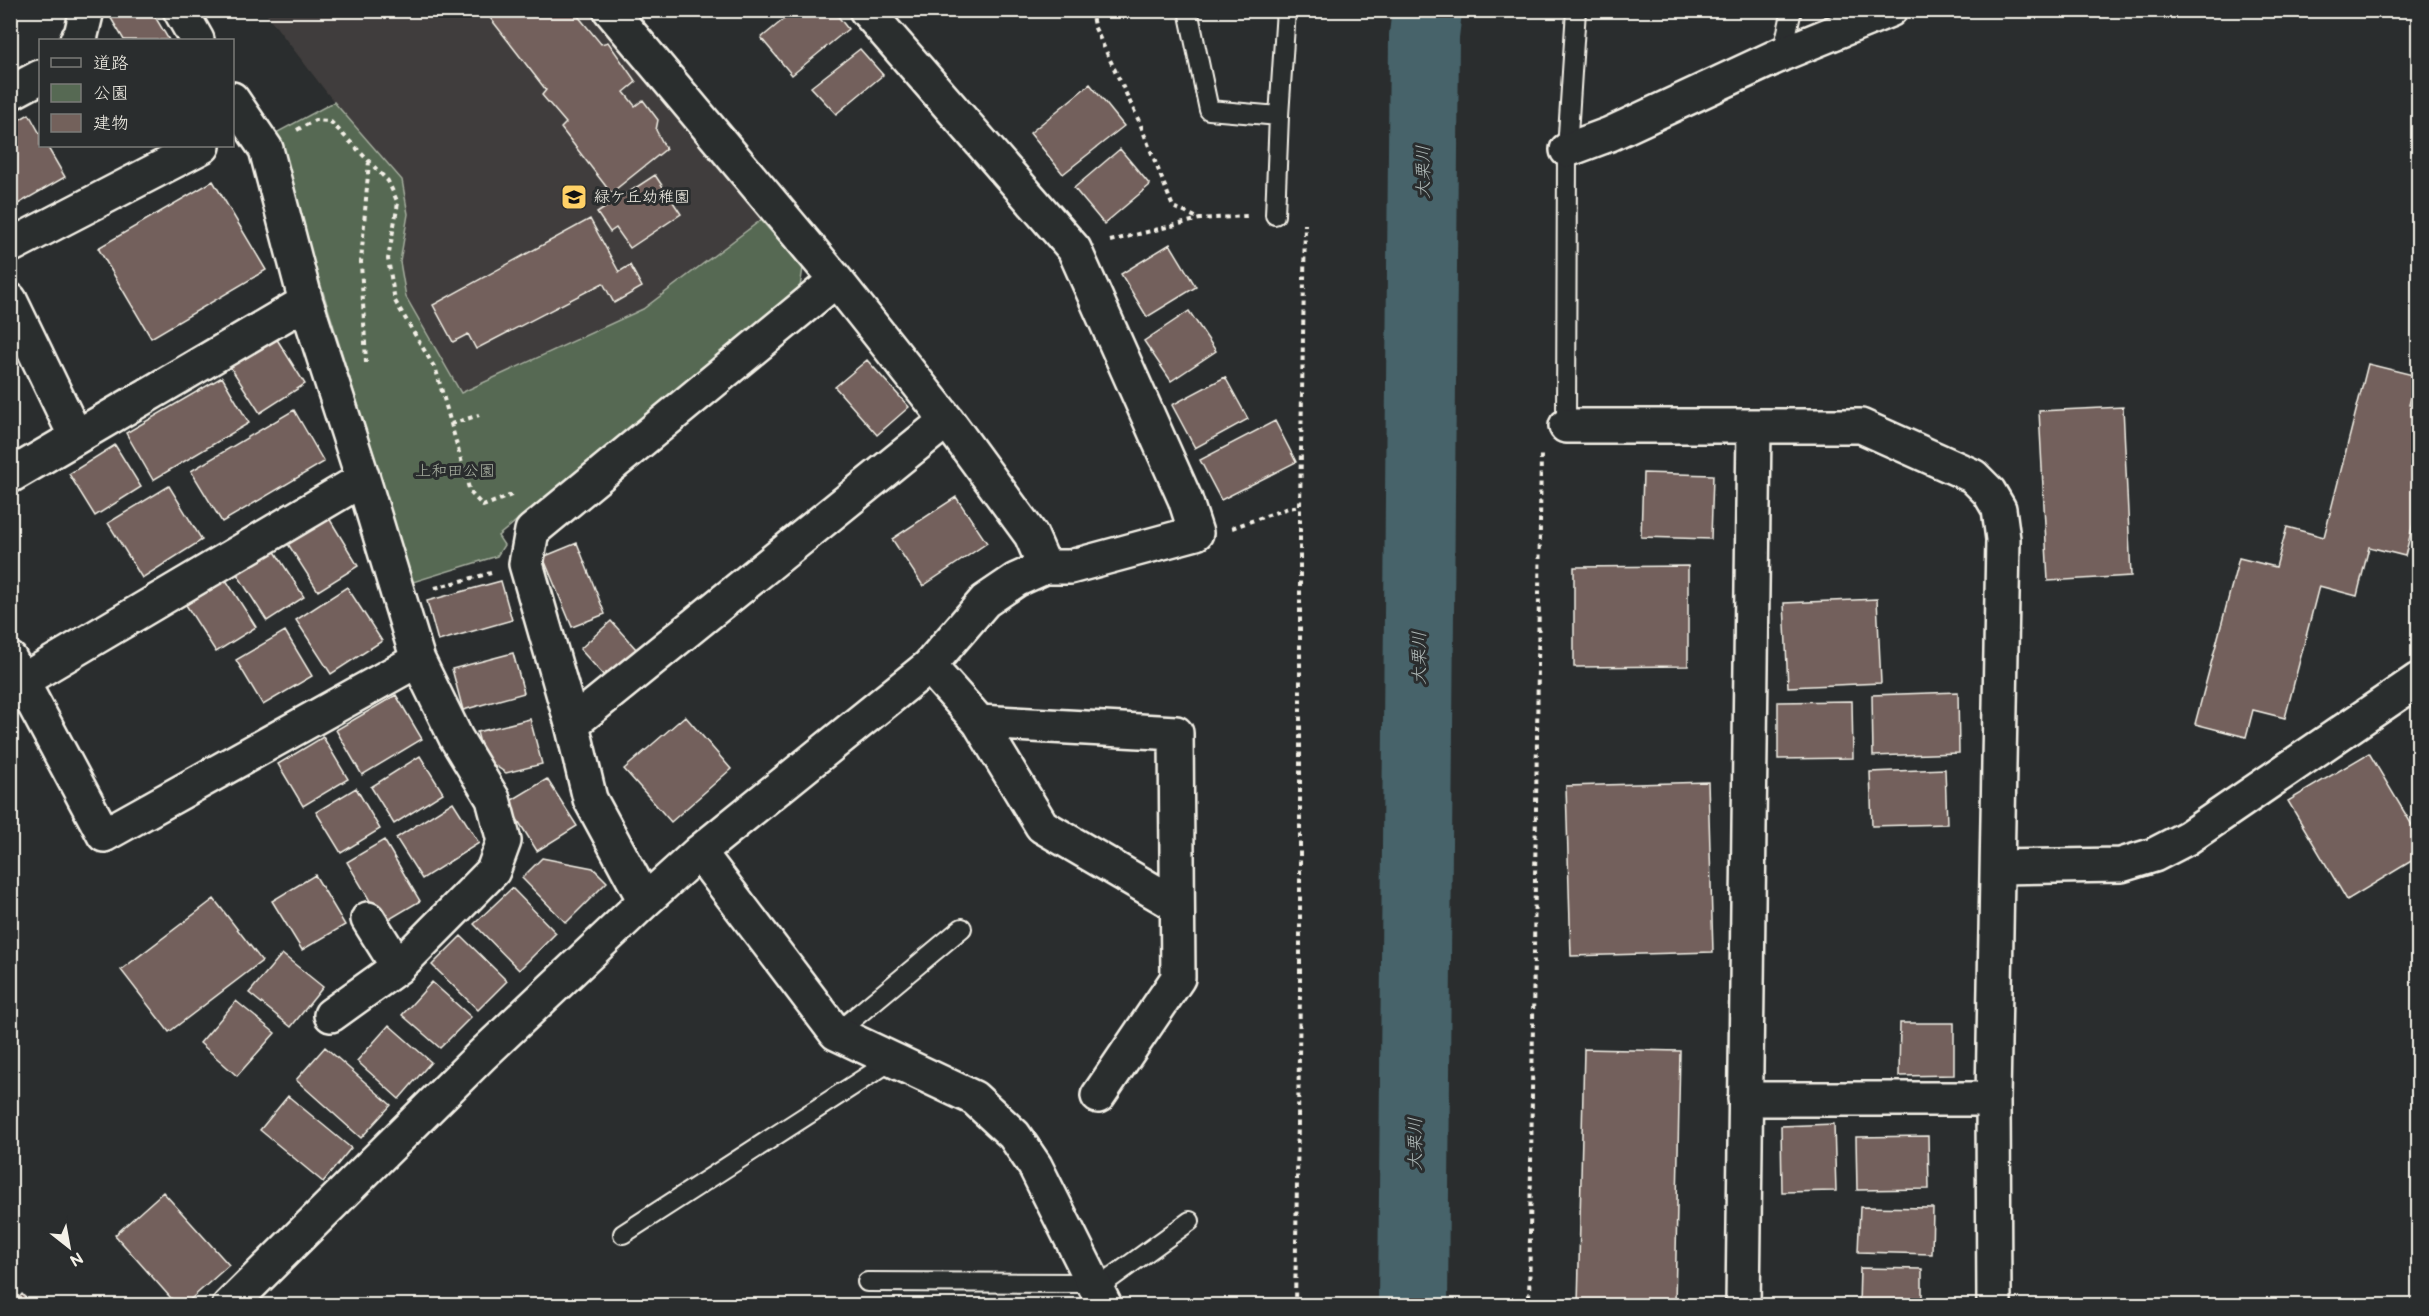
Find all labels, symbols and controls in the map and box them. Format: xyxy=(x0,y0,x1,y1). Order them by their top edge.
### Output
legend xyxy=(39,39,234,147)
text: 道路 xyxy=(93,53,129,74)
text: 公園 xyxy=(93,83,129,104)
text: 建物 xyxy=(93,113,129,134)
water label: 大栗川 xyxy=(1413,145,1434,199)
school or university icon: 緑ケ丘幼稚園 xyxy=(559,182,589,212)
place label: 緑ケ丘幼稚園 xyxy=(594,188,690,207)
park label: 上和田公園 xyxy=(415,462,495,481)
water label: 大栗川 xyxy=(1409,631,1430,685)
water label: 大栗川 xyxy=(1405,1117,1426,1171)
north arrow xyxy=(39,1217,99,1277)
text: N xyxy=(66,1247,86,1270)

